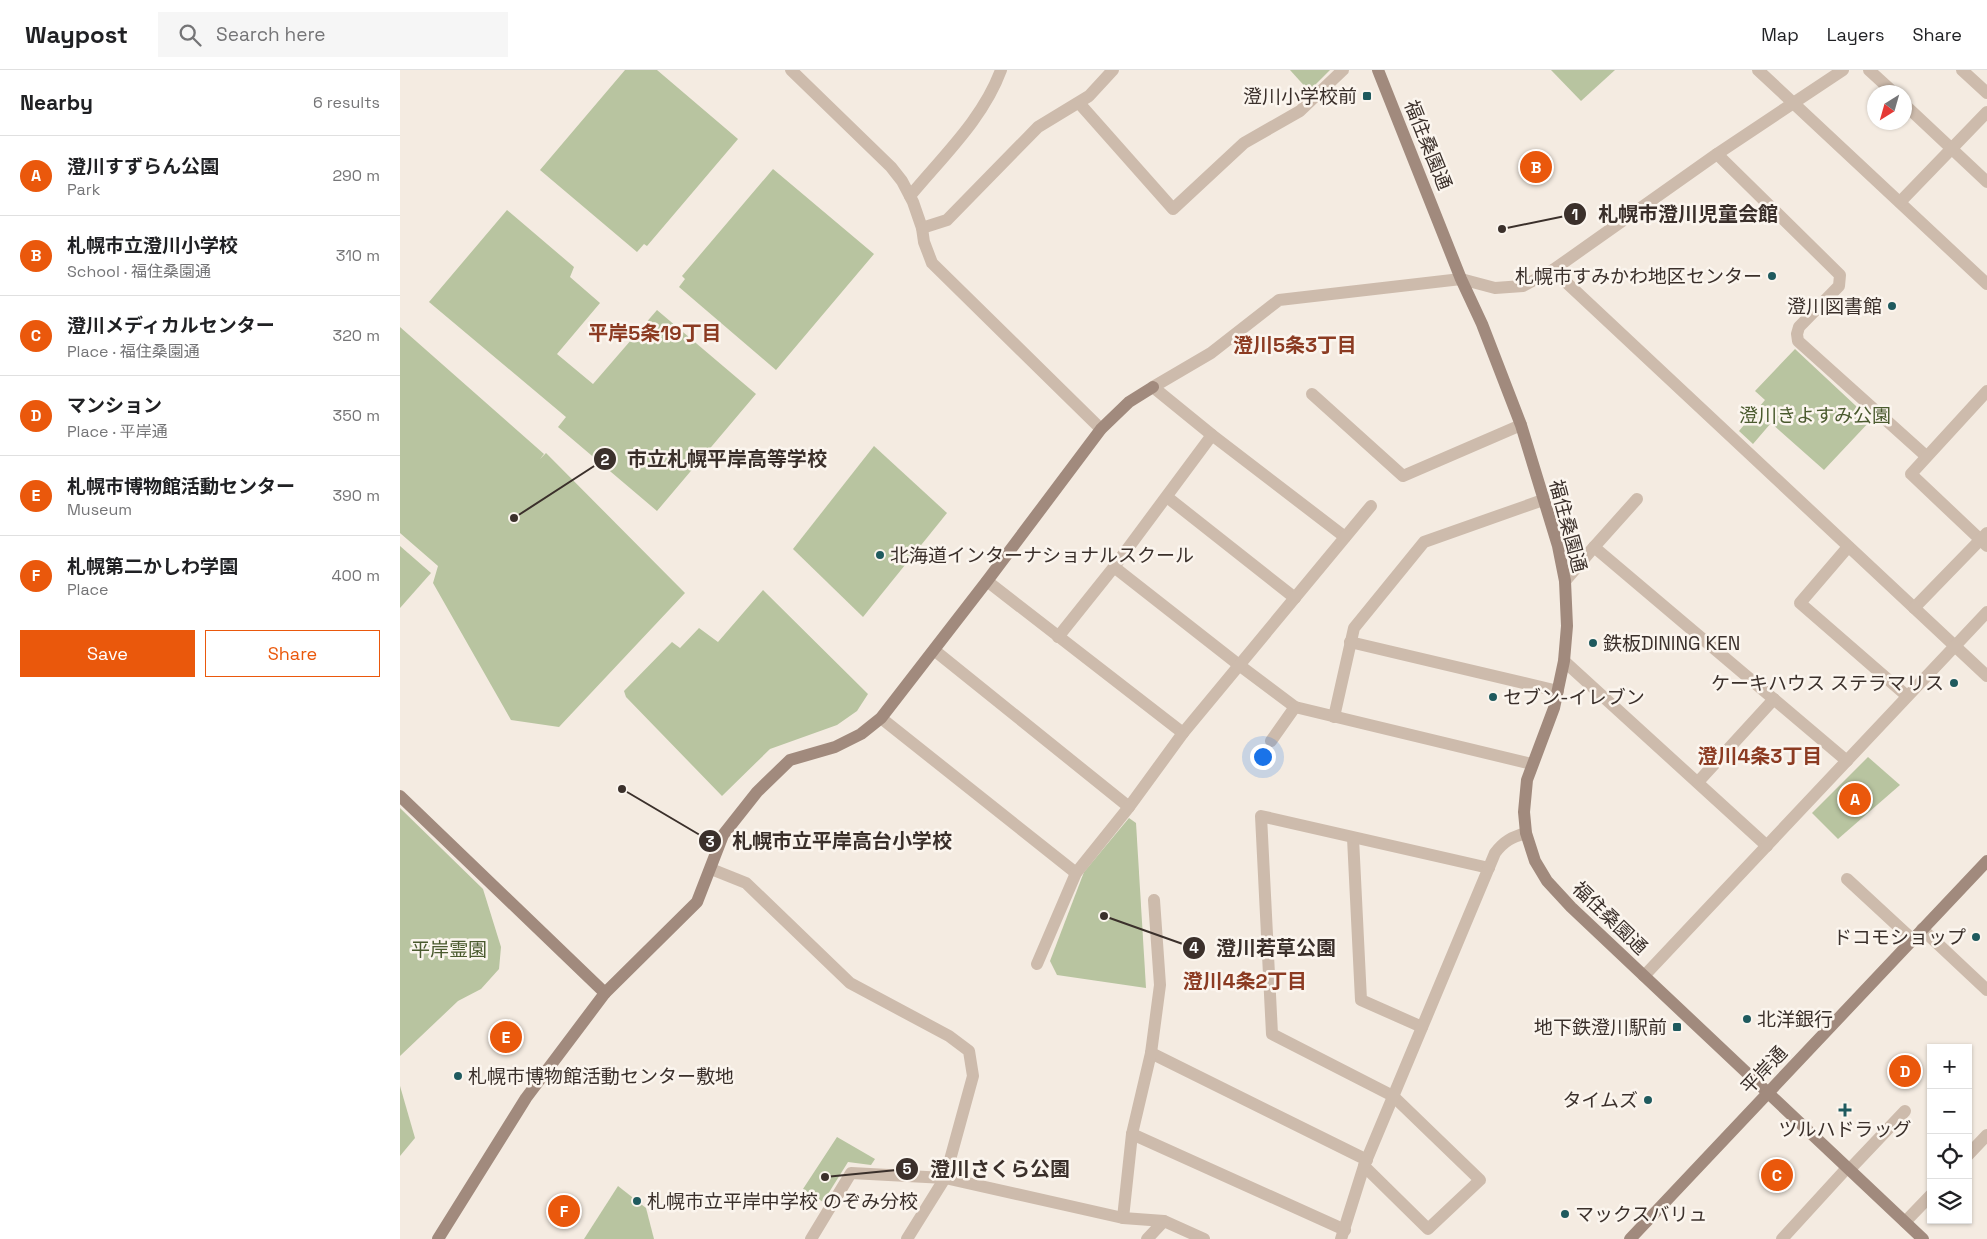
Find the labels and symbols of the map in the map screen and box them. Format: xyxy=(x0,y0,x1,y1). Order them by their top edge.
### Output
place label: 澄川小学校前 xyxy=(1243,84,1357,109)
north arrow xyxy=(1867,85,1912,130)
marker: 澄川小学校前 xyxy=(1361,90,1373,102)
street label: 福住桑園通 xyxy=(1399,96,1457,194)
pin: B xyxy=(1520,148,1552,186)
callout: 札幌市澄川児童会館 xyxy=(1563,197,1788,232)
text: 札幌市澄川児童会館 xyxy=(1598,201,1778,227)
text: 1 xyxy=(1572,205,1578,224)
place label: 札幌市すみかわ地区センター xyxy=(1515,264,1762,289)
marker: 札幌市すみかわ地区センター xyxy=(1766,270,1778,282)
place label: 澄川図書館 xyxy=(1787,294,1882,319)
marker: 澄川図書館 xyxy=(1886,300,1898,312)
district label: 平岸5条19丁目 xyxy=(588,320,722,346)
district label: 澄川5条3丁目 xyxy=(1233,332,1357,358)
park label: 澄川きよすみ公園 xyxy=(1739,403,1891,428)
callout: 市立札幌平岸高等学校 xyxy=(592,442,837,477)
text: 市立札幌平岸高等学校 xyxy=(627,446,827,472)
text: 2 xyxy=(601,450,610,469)
street label: 福住桑園通 xyxy=(1544,477,1592,575)
place label: 北海道インターナショナルスクール xyxy=(890,543,1194,568)
marker: 北海道インターナショナルスクール xyxy=(874,549,886,561)
place label: 鉄板DINING KEN xyxy=(1603,631,1740,656)
marker: 鉄板DINING KEN xyxy=(1587,637,1599,649)
place label: ケーキハウス ステラマリス xyxy=(1711,671,1944,696)
marker: ケーキハウス ステラマリス xyxy=(1948,677,1960,689)
place label: セブン-イレブン xyxy=(1503,685,1645,710)
marker: セブン-イレブン xyxy=(1487,691,1499,703)
district label: 澄川4条3丁目 xyxy=(1698,743,1822,769)
your location xyxy=(1250,744,1276,770)
pin: A xyxy=(1839,780,1871,818)
callout: 札幌市立平岸高台小学校 xyxy=(697,824,962,859)
text: 札幌市立平岸高台小学校 xyxy=(732,828,952,854)
text: 3 xyxy=(705,832,715,851)
street label: 福住桑園通 xyxy=(1567,876,1653,960)
place label: ドコモショップ xyxy=(1833,925,1966,950)
callout: 澄川若草公園 xyxy=(1181,930,1346,965)
marker: ドコモショップ xyxy=(1970,931,1982,943)
text: 澄川若草公園 xyxy=(1216,935,1336,961)
park label: 平岸霊園 xyxy=(411,937,487,962)
text: 4 xyxy=(1189,938,1199,957)
district label: 澄川4条2丁目 xyxy=(1183,968,1307,994)
place label: 北洋銀行 xyxy=(1757,1007,1833,1032)
marker: 北洋銀行 xyxy=(1741,1013,1753,1025)
place label: 地下鉄澄川駅前 xyxy=(1534,1015,1667,1040)
pin: E xyxy=(490,1018,522,1056)
marker: 地下鉄澄川駅前 xyxy=(1671,1021,1683,1033)
street label: 平岸通 xyxy=(1735,1041,1793,1099)
pin: D xyxy=(1889,1052,1921,1090)
place label: 札幌市博物館活動センター敷地 xyxy=(468,1064,734,1089)
marker: 札幌市博物館活動センター敷地 xyxy=(452,1070,464,1082)
place label: タイムズ xyxy=(1562,1088,1638,1113)
marker: タイムズ xyxy=(1642,1094,1654,1106)
marker: ツルハドラッグ xyxy=(1839,1104,1851,1116)
place label: ツルハドラッグ xyxy=(1778,1117,1912,1142)
callout: 澄川さくら公園 xyxy=(895,1151,1080,1186)
text: 澄川さくら公園 xyxy=(930,1156,1070,1182)
pin: C xyxy=(1761,1156,1793,1194)
text: 5 xyxy=(902,1159,912,1178)
place label: 札幌市立平岸中学校 のぞみ分校 xyxy=(647,1189,918,1214)
pin: F xyxy=(548,1192,580,1230)
marker: 札幌市立平岸中学校 のぞみ分校 xyxy=(631,1195,643,1207)
place label: マックスバリュ xyxy=(1575,1202,1707,1227)
marker: マックスバリュ xyxy=(1559,1208,1571,1220)

